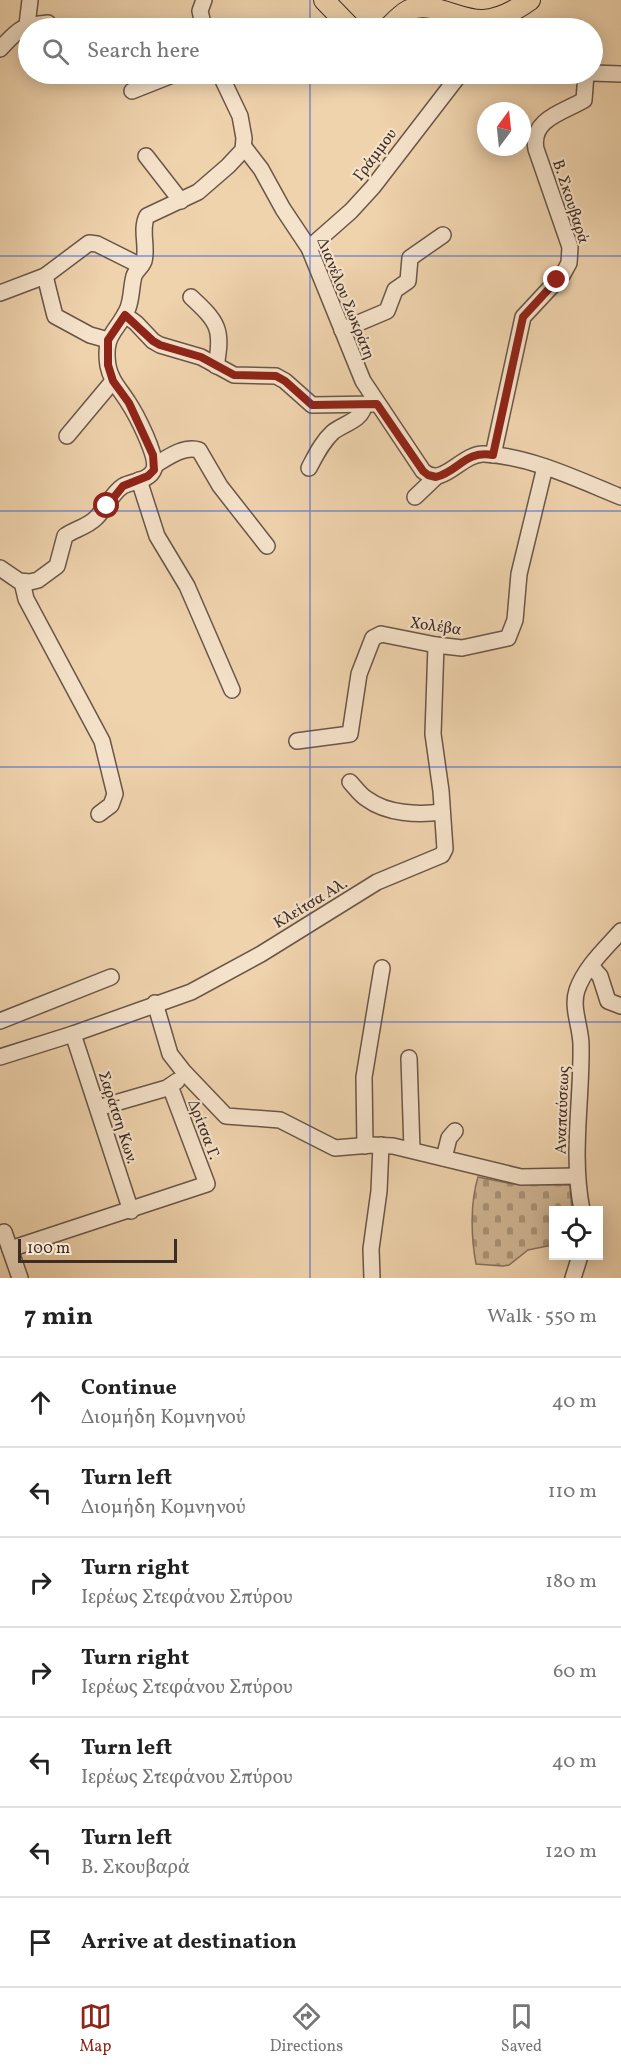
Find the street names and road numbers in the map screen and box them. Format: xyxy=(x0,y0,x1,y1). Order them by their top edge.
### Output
street label: Γράμμου xyxy=(348,124,403,186)
street label: Β. Σκουβαρά xyxy=(546,157,594,247)
street label: Διανέλου Σωκράτη xyxy=(311,234,380,363)
street label: Χολέβα xyxy=(409,612,463,642)
street label: Κλείτσα Αλ. xyxy=(270,873,352,934)
street label: Αναπαύσεως xyxy=(550,1065,576,1155)
street label: Σαράτση Κων. xyxy=(92,1069,142,1167)
street label: Δρίτσα Γ. xyxy=(182,1096,225,1163)

